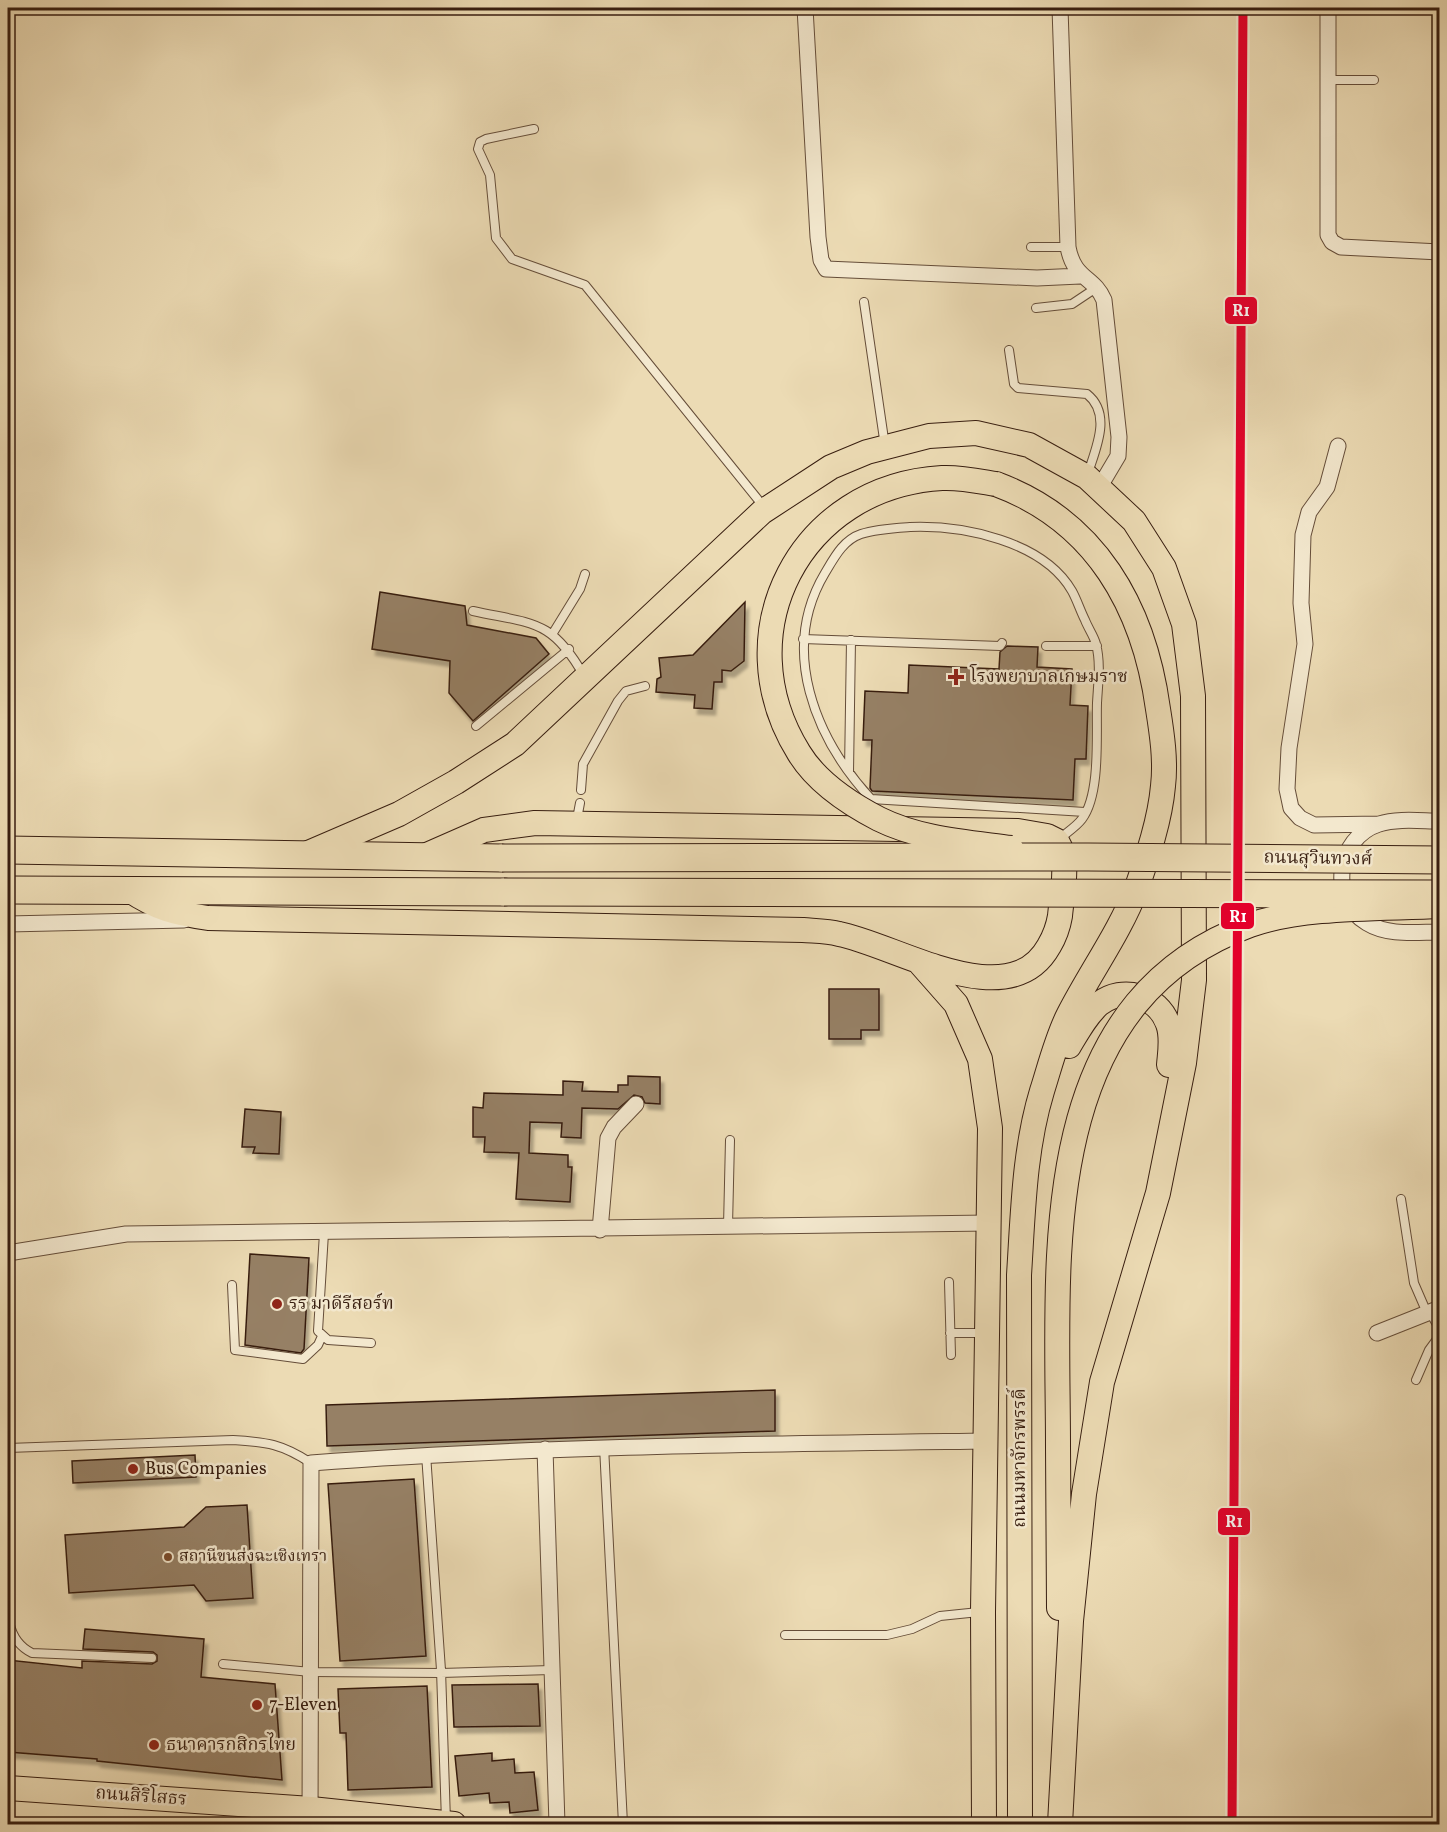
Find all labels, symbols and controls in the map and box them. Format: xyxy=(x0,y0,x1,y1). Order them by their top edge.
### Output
line badge: R1 xyxy=(1224,296,1258,325)
text: R1 xyxy=(1232,301,1250,323)
place label: โรงพยาบาลเกษมราช xyxy=(969,663,1128,690)
marker: โรงพยาบาลเกษมราช xyxy=(947,668,965,686)
street label: ถนนสุวินทวงศ์ xyxy=(1263,846,1373,872)
line badge: R1 xyxy=(1220,902,1255,930)
text: R1 xyxy=(1229,907,1247,929)
place label: รร มาดีรีสอร์ท xyxy=(289,1292,394,1317)
marker: รร มาดีรีสอร์ท xyxy=(270,1297,284,1311)
street label: ถนนมหาจักรพรรดิ์ xyxy=(1005,1387,1033,1528)
place label: Bus Companies xyxy=(145,1457,267,1482)
marker: Bus Companies xyxy=(126,1462,140,1476)
line badge: R1 xyxy=(1217,1507,1251,1536)
text: R1 xyxy=(1225,1512,1243,1534)
place label: สถานีขนส่งฉะเชิงเทรา xyxy=(179,1546,327,1568)
marker: สถานีขนส่งฉะเชิงเทรา xyxy=(162,1551,174,1563)
place label: 7-Eleven xyxy=(269,1693,337,1718)
marker: 7-Eleven xyxy=(250,1698,264,1712)
place label: ธนาคารกสิกรไทย xyxy=(166,1732,296,1758)
marker: ธนาคารกสิกรไทย xyxy=(147,1738,161,1752)
street label: ถนนสิริโสธร xyxy=(94,1779,188,1813)

